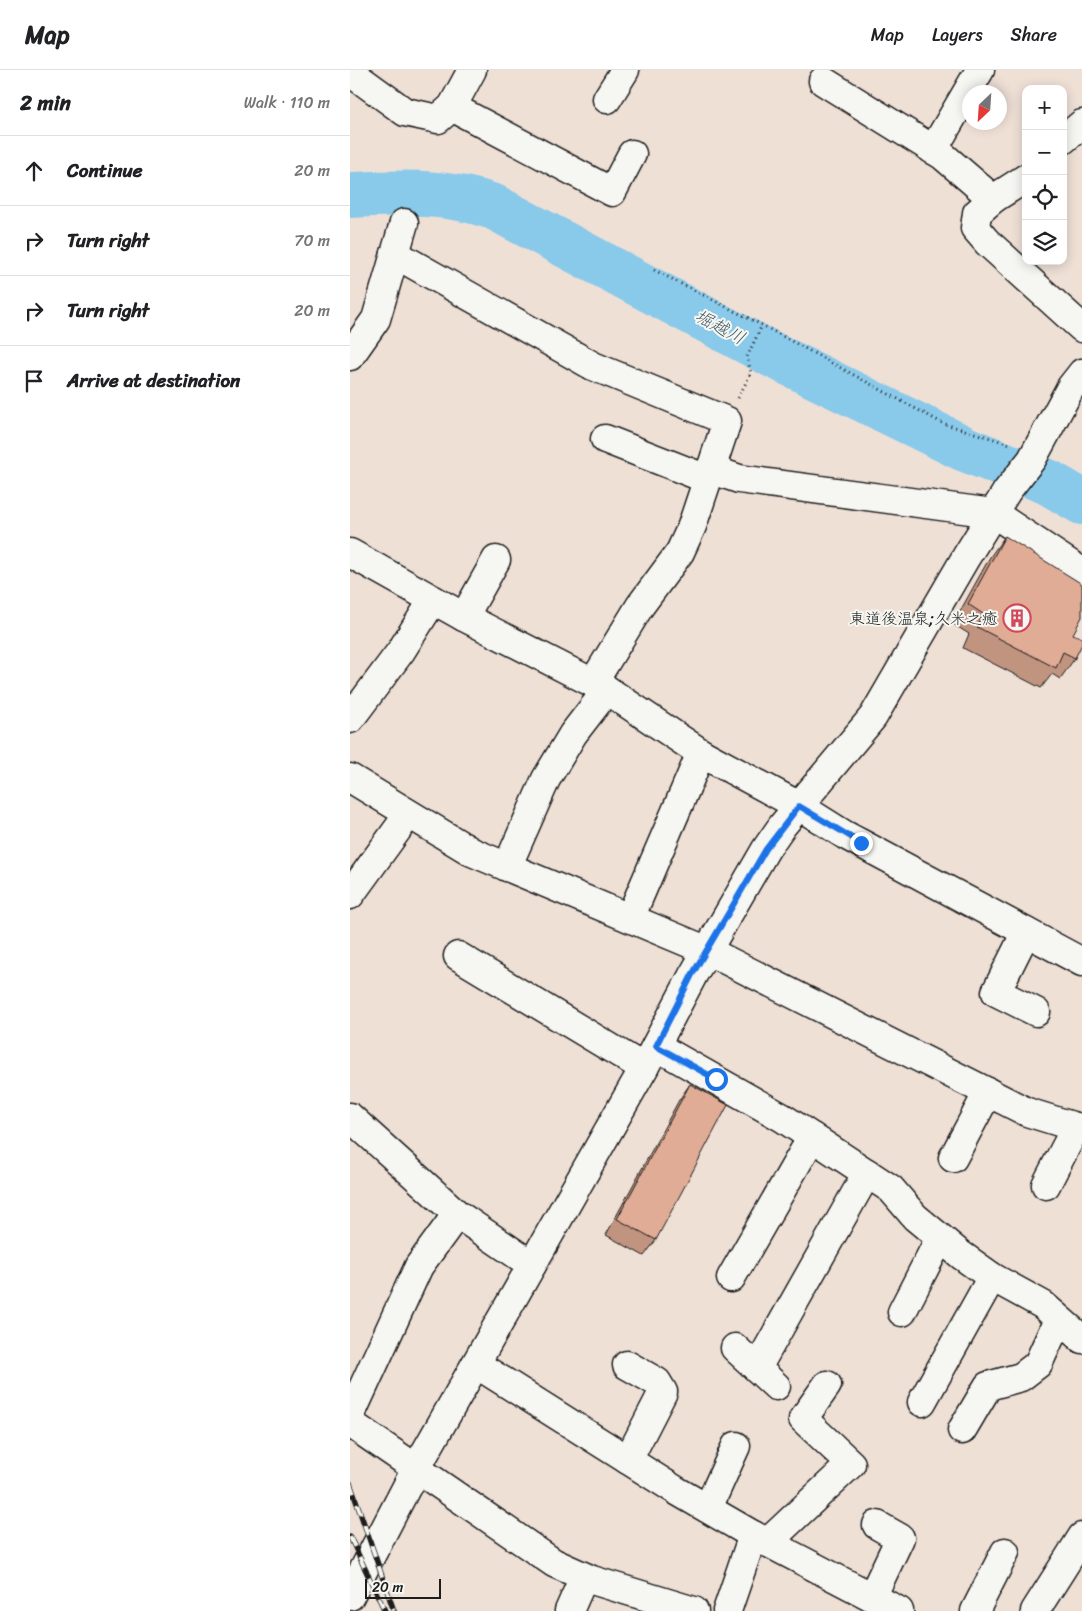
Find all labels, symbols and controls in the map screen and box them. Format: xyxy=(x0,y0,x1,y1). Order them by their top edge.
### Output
text: Map xyxy=(25,14,69,56)
text: Map xyxy=(871,19,904,51)
text: Layers xyxy=(932,19,983,51)
text: Share xyxy=(1011,19,1057,51)
text: 2 min xyxy=(20,84,71,122)
north arrow xyxy=(962,85,1007,130)
map controls xyxy=(1022,85,1067,265)
button: + xyxy=(1022,85,1067,130)
text: Walk · 110 m xyxy=(244,88,330,117)
button: − xyxy=(1022,130,1067,175)
text: Continue xyxy=(67,154,143,187)
text: 20 m xyxy=(294,156,330,185)
icon: ahead xyxy=(20,157,48,185)
button: locate xyxy=(1022,175,1067,220)
button: layers xyxy=(1022,220,1067,265)
text: Turn right xyxy=(67,224,149,257)
text: 70 m xyxy=(294,226,330,255)
icon: right xyxy=(20,227,48,255)
text: Turn right xyxy=(67,294,149,327)
text: 20 m xyxy=(294,296,330,325)
icon: right xyxy=(20,297,48,325)
water label: 堀越川 xyxy=(689,300,751,354)
text: Arrive at destination xyxy=(67,364,240,397)
icon: arrive xyxy=(20,367,48,395)
building icon: 東道後温泉;久米之癒 xyxy=(1002,603,1032,633)
place label: 東道後温泉;久米之癒 xyxy=(849,604,998,633)
route end xyxy=(850,832,873,855)
route start xyxy=(705,1068,728,1091)
text: 20 m xyxy=(372,1575,403,1600)
scale bar xyxy=(365,1576,441,1599)

